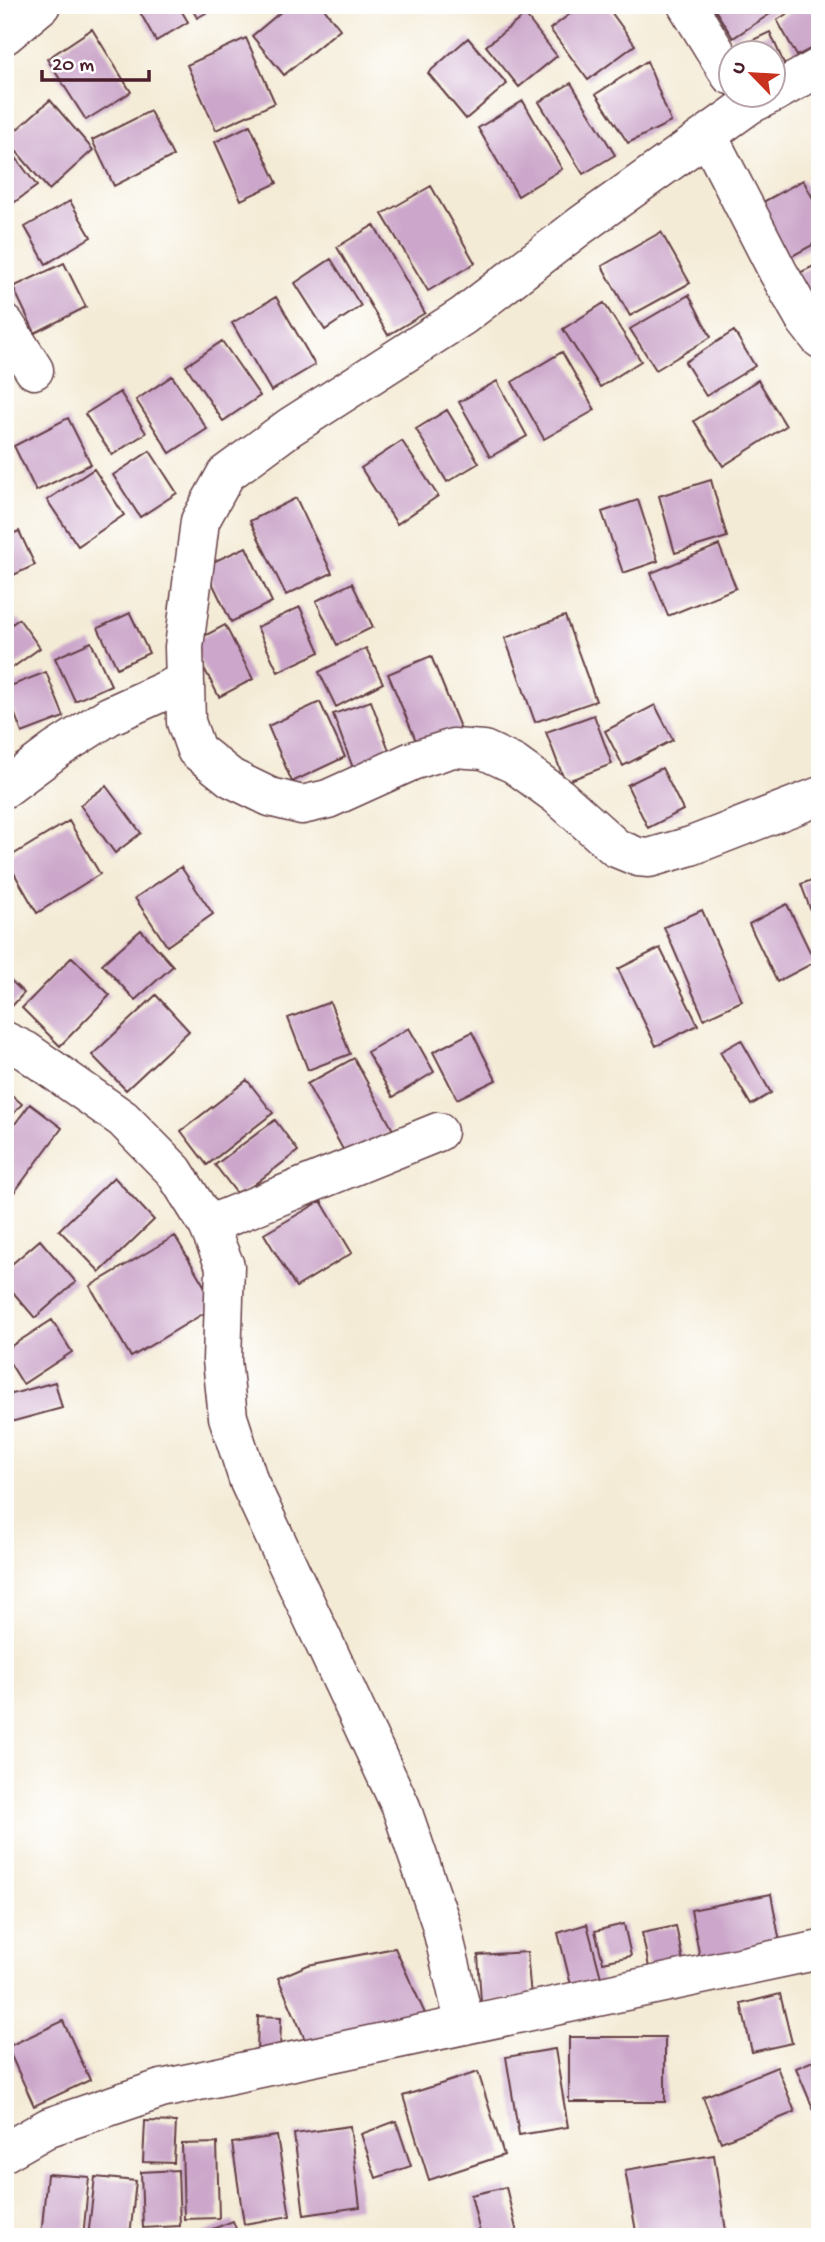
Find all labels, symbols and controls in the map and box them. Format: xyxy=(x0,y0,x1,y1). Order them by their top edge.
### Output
scale bar xyxy=(42,38,149,82)
north arrow xyxy=(716,38,786,108)
text: 20 m xyxy=(52,54,94,79)
text: U xyxy=(727,58,753,78)

